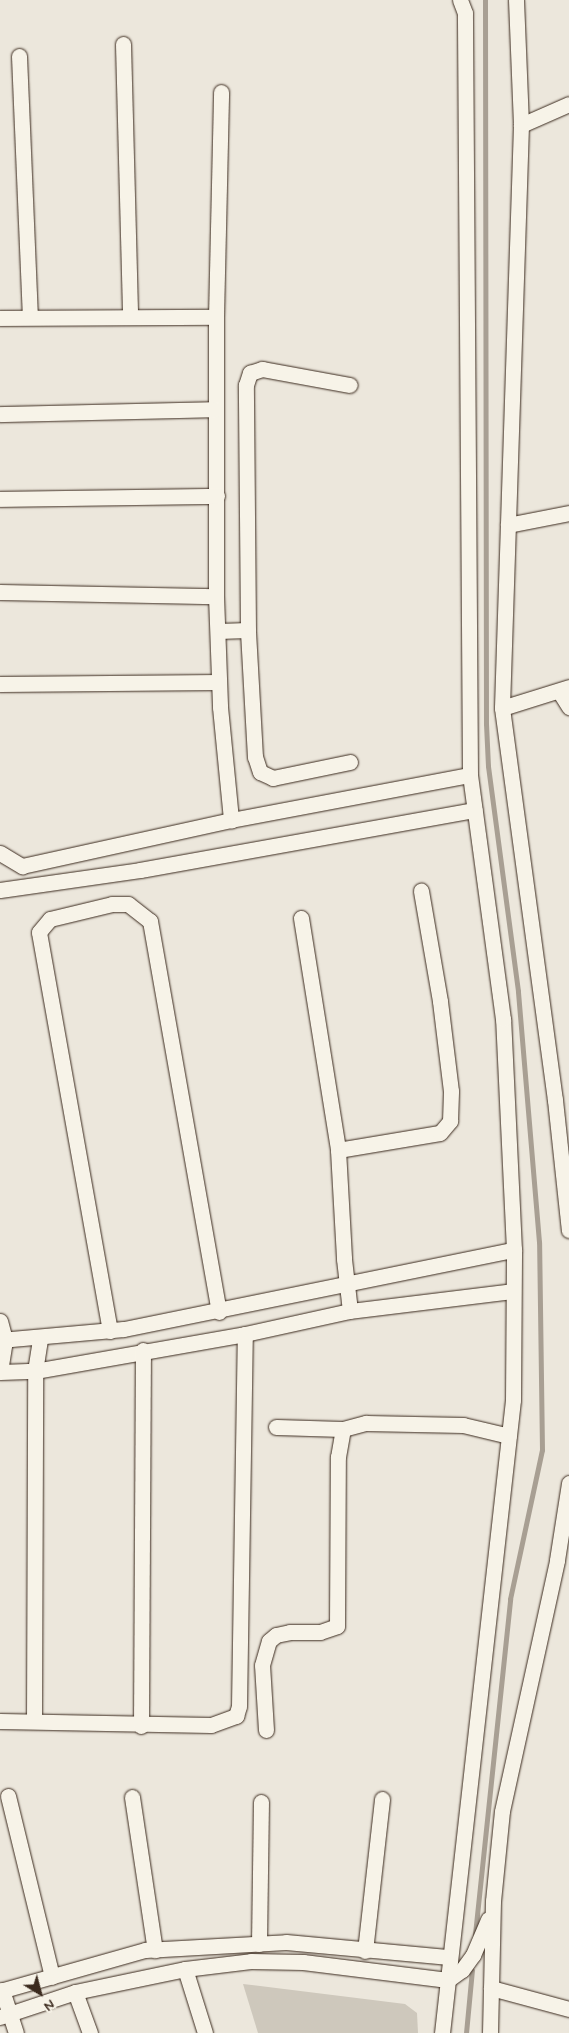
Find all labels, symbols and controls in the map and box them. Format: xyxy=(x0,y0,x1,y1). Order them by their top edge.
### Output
north arrow xyxy=(15,1968,65,2018)
text: N xyxy=(40,1995,58,2015)

